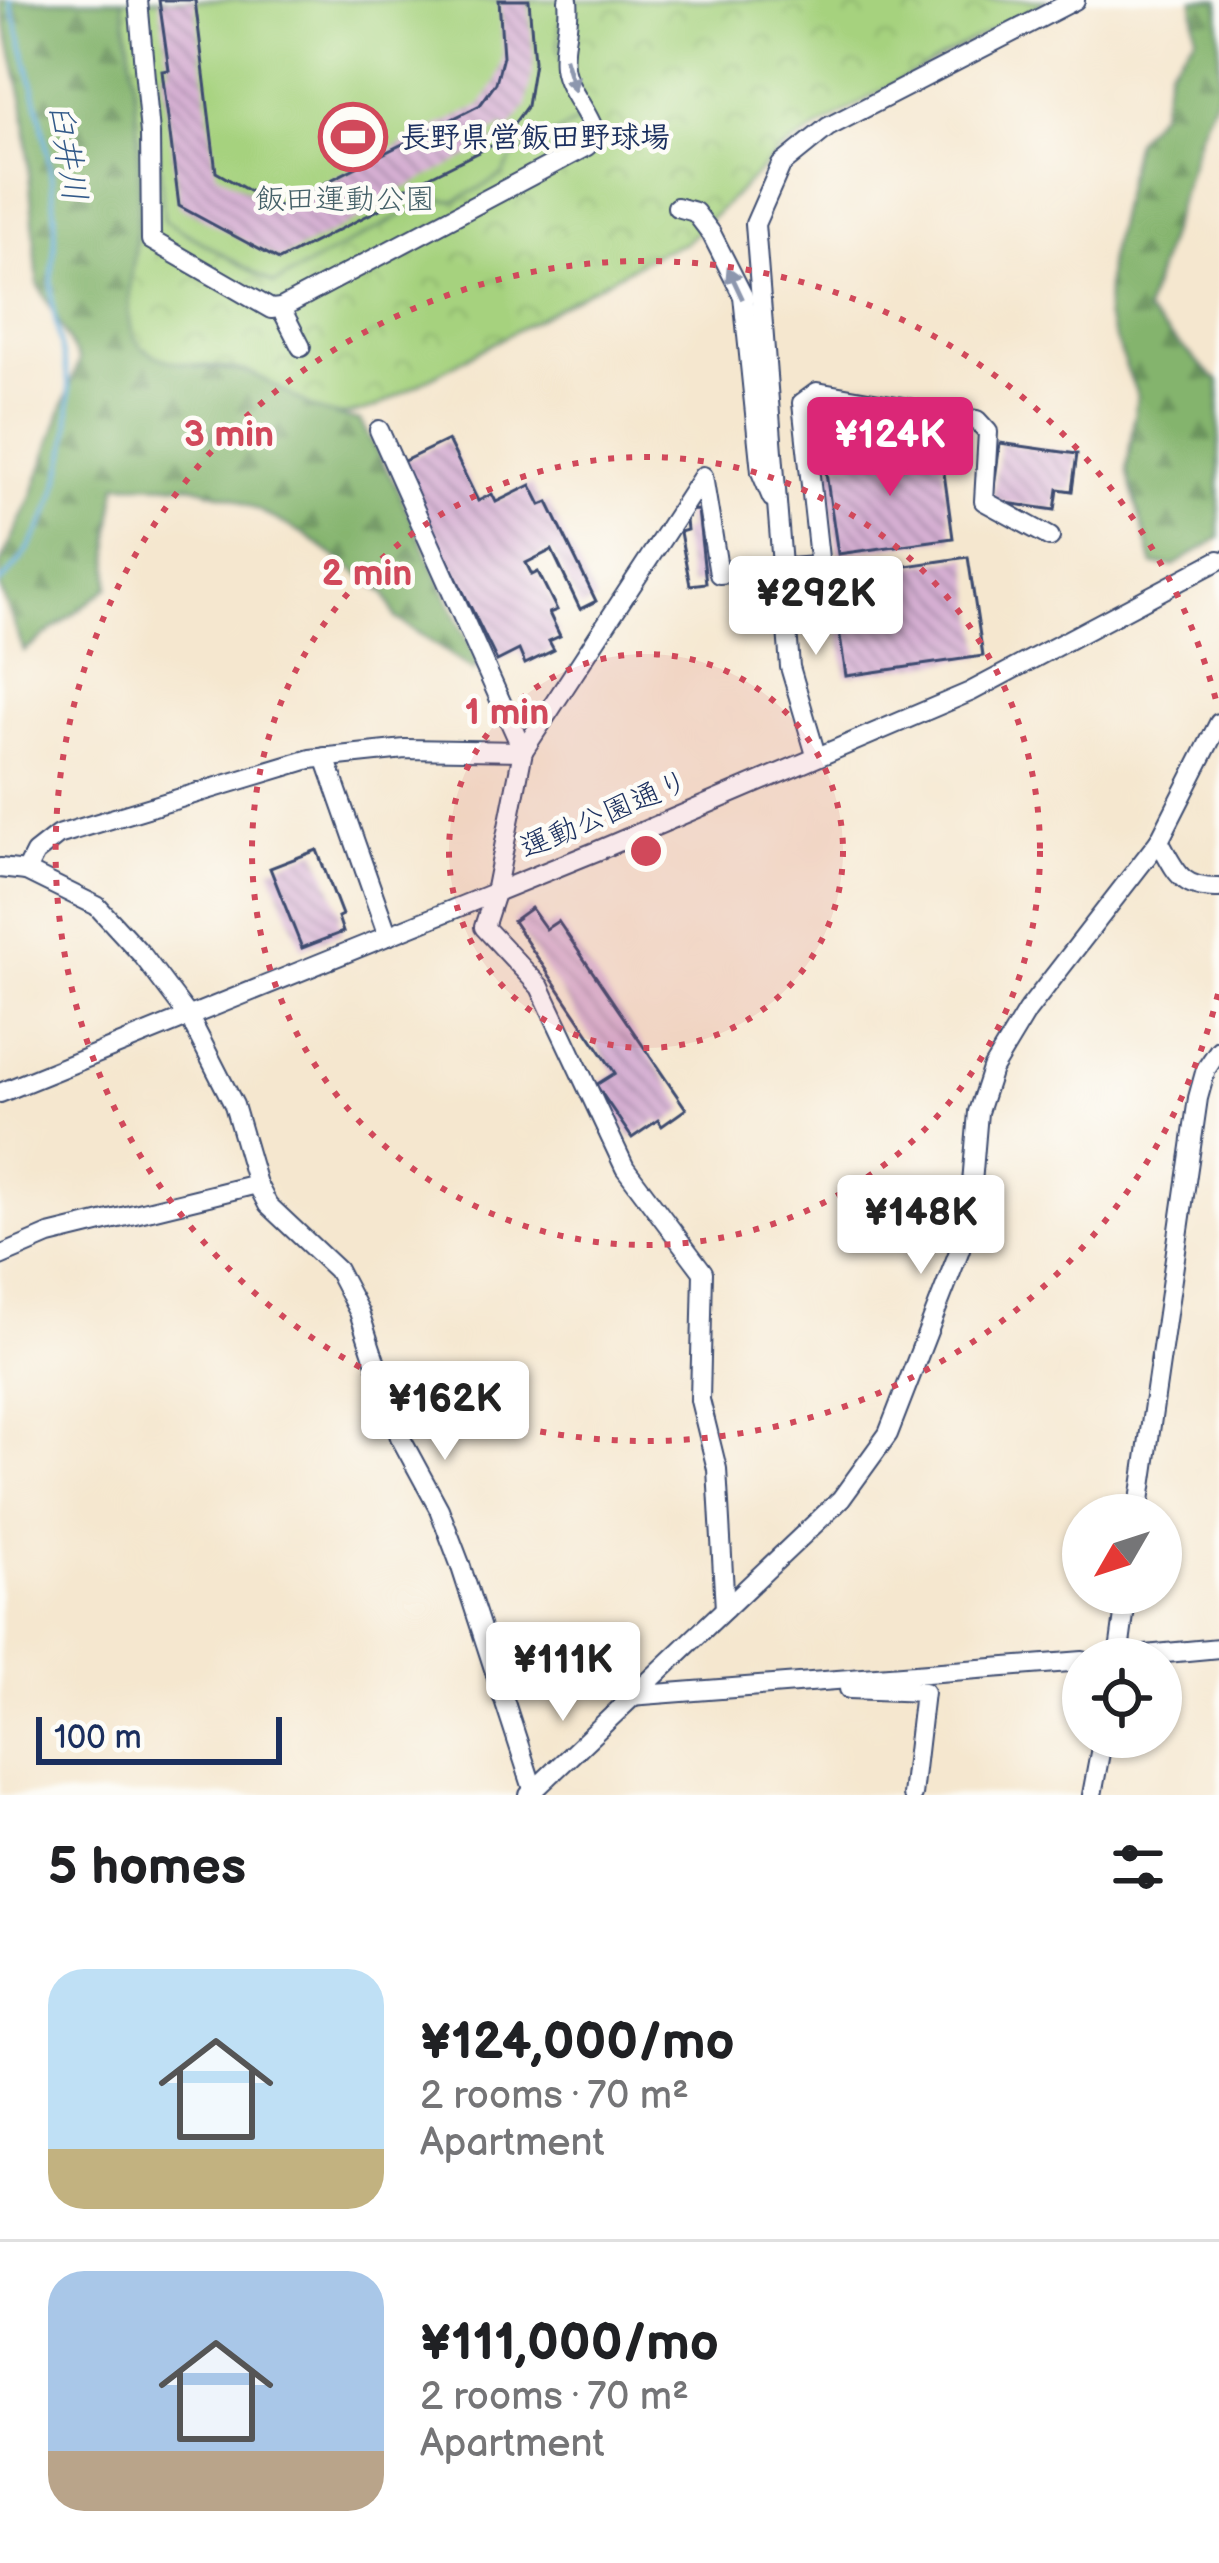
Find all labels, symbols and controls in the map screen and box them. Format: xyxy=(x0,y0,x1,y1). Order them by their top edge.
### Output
one-way arrow xyxy=(562,58,580,94)
water label: 臼井川 xyxy=(40,100,95,204)
sports icon: 長野県営飯田野球場 xyxy=(318,102,388,172)
place label: 長野県営飯田野球場 xyxy=(400,120,670,156)
park label: 飯田運動公園 xyxy=(255,182,435,218)
one-way arrow xyxy=(724,265,744,300)
pin: ¥124K xyxy=(806,397,974,499)
text: ¥124K xyxy=(834,412,946,459)
text: 3 min xyxy=(184,414,274,457)
text: 2 min xyxy=(322,553,412,596)
pin: ¥292K xyxy=(732,556,900,658)
text: ¥292K xyxy=(756,571,876,618)
text: 1 min xyxy=(465,692,549,735)
street label: 運動公園通り xyxy=(515,763,694,867)
centre of rings xyxy=(625,830,667,872)
pin: ¥148K xyxy=(837,1175,1005,1277)
text: ¥148K xyxy=(864,1190,978,1237)
pin: ¥162K xyxy=(361,1361,529,1463)
text: ¥162K xyxy=(388,1376,502,1423)
north arrow xyxy=(1062,1494,1182,1614)
map controls xyxy=(1062,1494,1182,1758)
pin: ¥111K xyxy=(479,1622,647,1724)
text: ¥111K xyxy=(513,1637,613,1684)
button: locate xyxy=(1062,1638,1182,1758)
scale bar xyxy=(36,1711,282,1764)
text: 100 m xyxy=(54,1718,142,1758)
icon: filters xyxy=(1105,1834,1171,1900)
text: 5 homes xyxy=(48,1837,246,1898)
text: ¥124,000/mo xyxy=(420,2012,735,2073)
icon: home xyxy=(144,2017,288,2161)
text: 2 rooms · 70 m² xyxy=(420,2073,689,2120)
text: Apartment xyxy=(420,2120,604,2167)
text: ¥111,000/mo xyxy=(420,2313,719,2374)
icon: home xyxy=(144,2319,288,2463)
text: 2 rooms · 70 m² xyxy=(420,2374,689,2421)
text: Apartment xyxy=(420,2421,604,2468)

